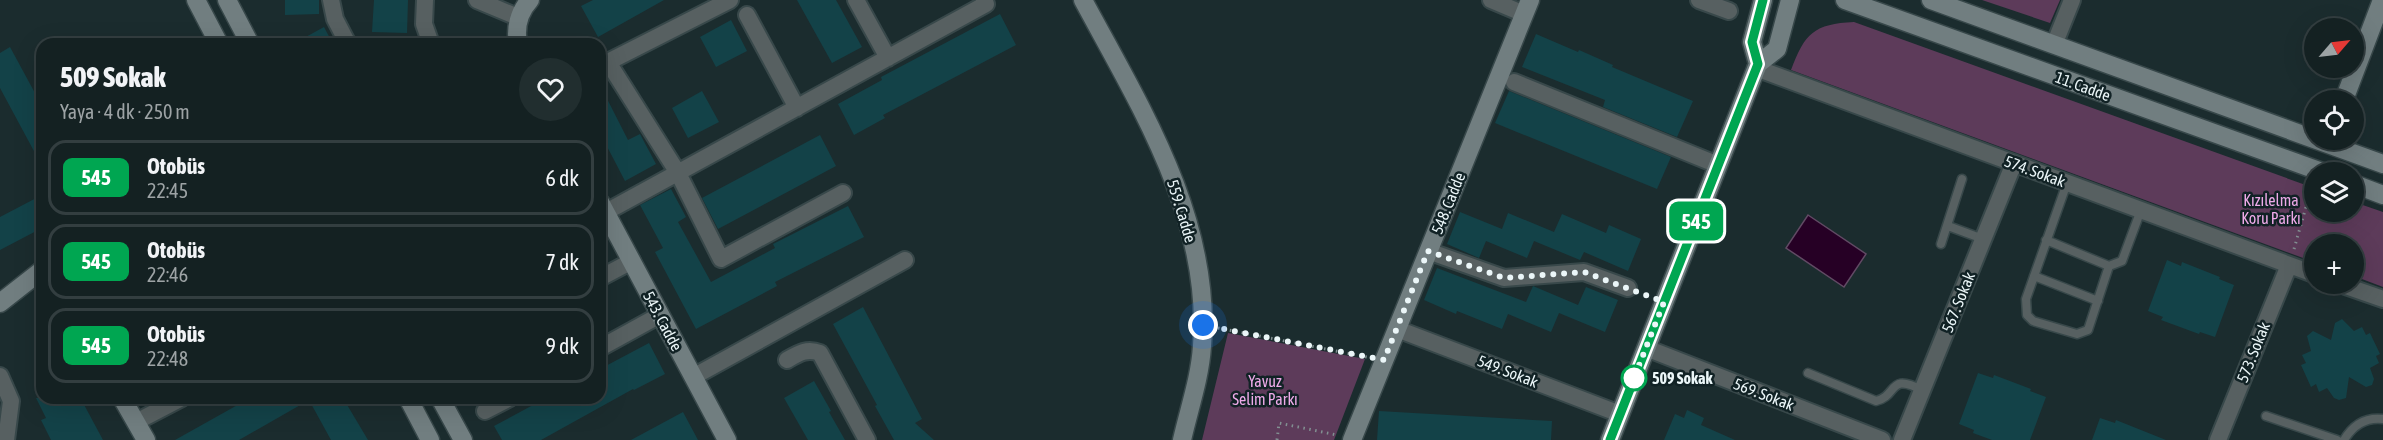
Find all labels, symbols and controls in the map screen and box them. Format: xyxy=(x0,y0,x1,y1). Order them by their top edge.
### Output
north arrow xyxy=(2304,18,2364,78)
map controls xyxy=(2304,18,2364,294)
button: heart xyxy=(519,58,582,121)
text: 509 Sokak xyxy=(60,61,166,93)
street label: 11. Cadde xyxy=(2053,68,2113,104)
button: locate xyxy=(2304,90,2364,150)
text: Yaya · 4 dk · 250 m xyxy=(60,100,190,123)
street label: 574. Sokak xyxy=(2002,152,2068,190)
text: Otobüs xyxy=(147,153,205,179)
button: layers xyxy=(2304,162,2364,222)
text: 545 xyxy=(81,165,111,189)
text: 6 dk xyxy=(546,165,579,191)
street label: 548. Cadde xyxy=(1428,170,1468,236)
street label: 559. Cadde xyxy=(1164,177,1200,245)
text: 22:45 xyxy=(147,179,188,202)
park label: Kızılelma Koru Parkı xyxy=(2241,191,2301,227)
line badge: 545 xyxy=(1662,202,1730,240)
text: 545 xyxy=(1681,209,1711,233)
button: + xyxy=(2304,234,2364,294)
text: Otobüs xyxy=(147,237,205,263)
text: 545 xyxy=(81,249,111,273)
text: 7 dk xyxy=(546,249,579,275)
text: 22:46 xyxy=(147,263,188,286)
street label: 567. Sokak xyxy=(1938,269,1978,335)
street label: 543. Cadde xyxy=(640,288,686,354)
your location xyxy=(1188,310,1218,340)
street label: 573. Sokak xyxy=(2233,319,2273,385)
text: Otobüs xyxy=(147,321,205,347)
text: 545 xyxy=(81,333,111,357)
text: 9 dk xyxy=(546,333,579,359)
text: 22:48 xyxy=(147,347,188,370)
street label: 549. Sokak xyxy=(1475,351,1541,391)
marker: 509 Sokak xyxy=(1621,365,1647,391)
place label: 509 Sokak xyxy=(1652,369,1713,387)
park label: Yavuz Selim Parkı xyxy=(1232,372,1298,408)
street label: 569. Sokak xyxy=(1731,374,1797,414)

